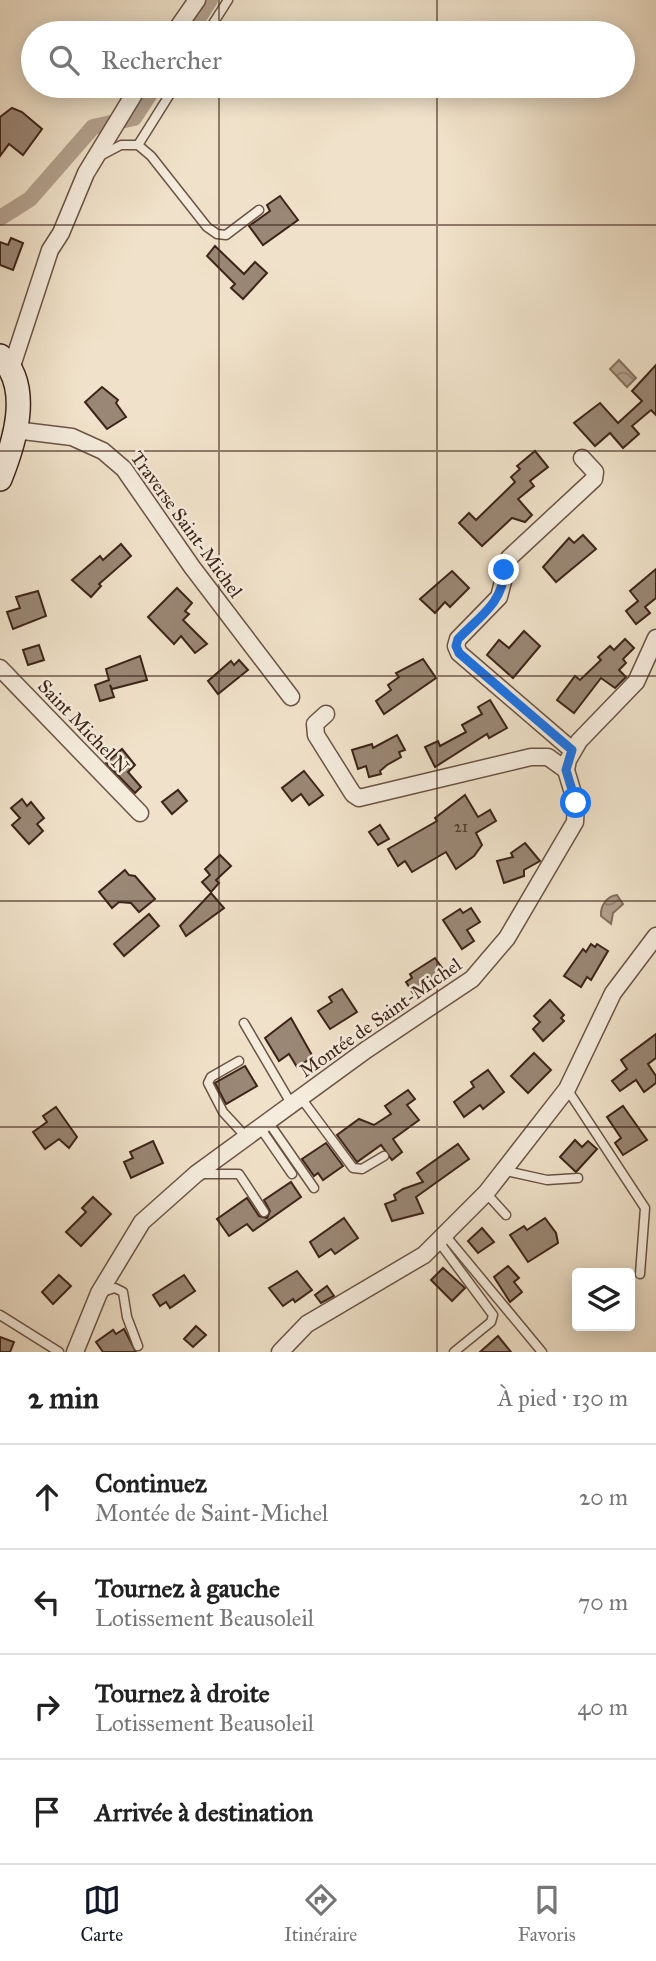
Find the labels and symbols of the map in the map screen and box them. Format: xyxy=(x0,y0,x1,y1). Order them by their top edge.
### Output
street label: Traverse Saint-Michel xyxy=(126,446,248,603)
route end xyxy=(488,554,519,585)
street label: Saint Michel N xyxy=(33,675,134,778)
route start xyxy=(560,787,591,818)
house number: 21 xyxy=(454,817,468,836)
street label: Montée de Saint-Michel xyxy=(295,952,466,1082)

